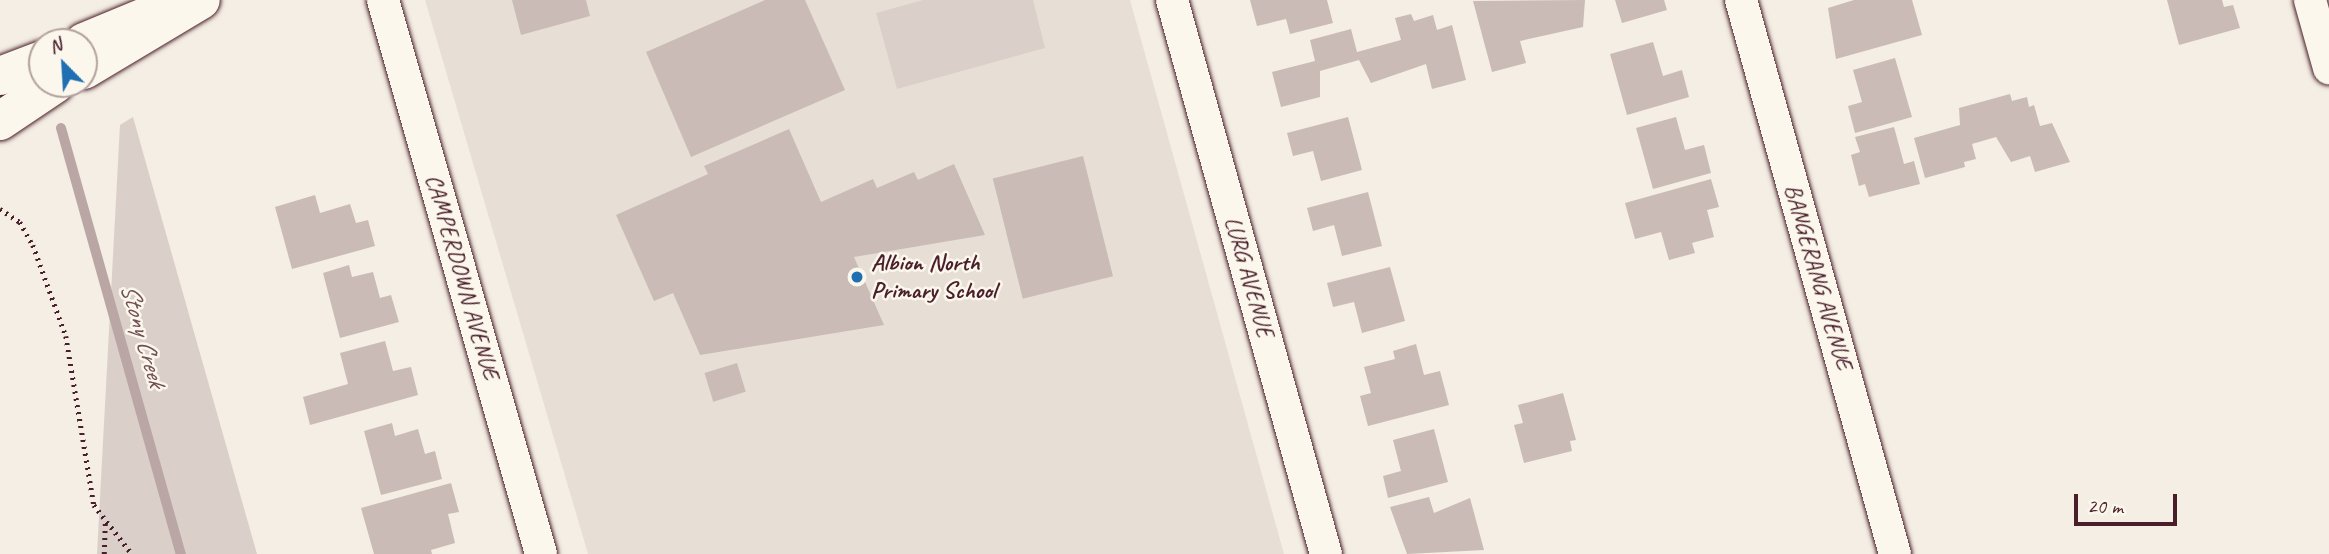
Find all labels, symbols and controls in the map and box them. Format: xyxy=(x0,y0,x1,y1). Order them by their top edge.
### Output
north arrow xyxy=(28,28,98,98)
text: N xyxy=(45,32,66,59)
street label: CAMPERDOWN AVENUE xyxy=(419,171,505,383)
street label: BANGERANG AVENUE xyxy=(1778,181,1858,373)
street label: LURG AVENUE xyxy=(1218,214,1280,340)
place label: Albion North Primary School xyxy=(871,249,996,305)
marker: Albion North Primary School xyxy=(849,269,865,285)
water label: Stony Creek xyxy=(113,280,173,390)
scale bar xyxy=(2077,480,2180,524)
text: 20 m xyxy=(2087,493,2123,519)

